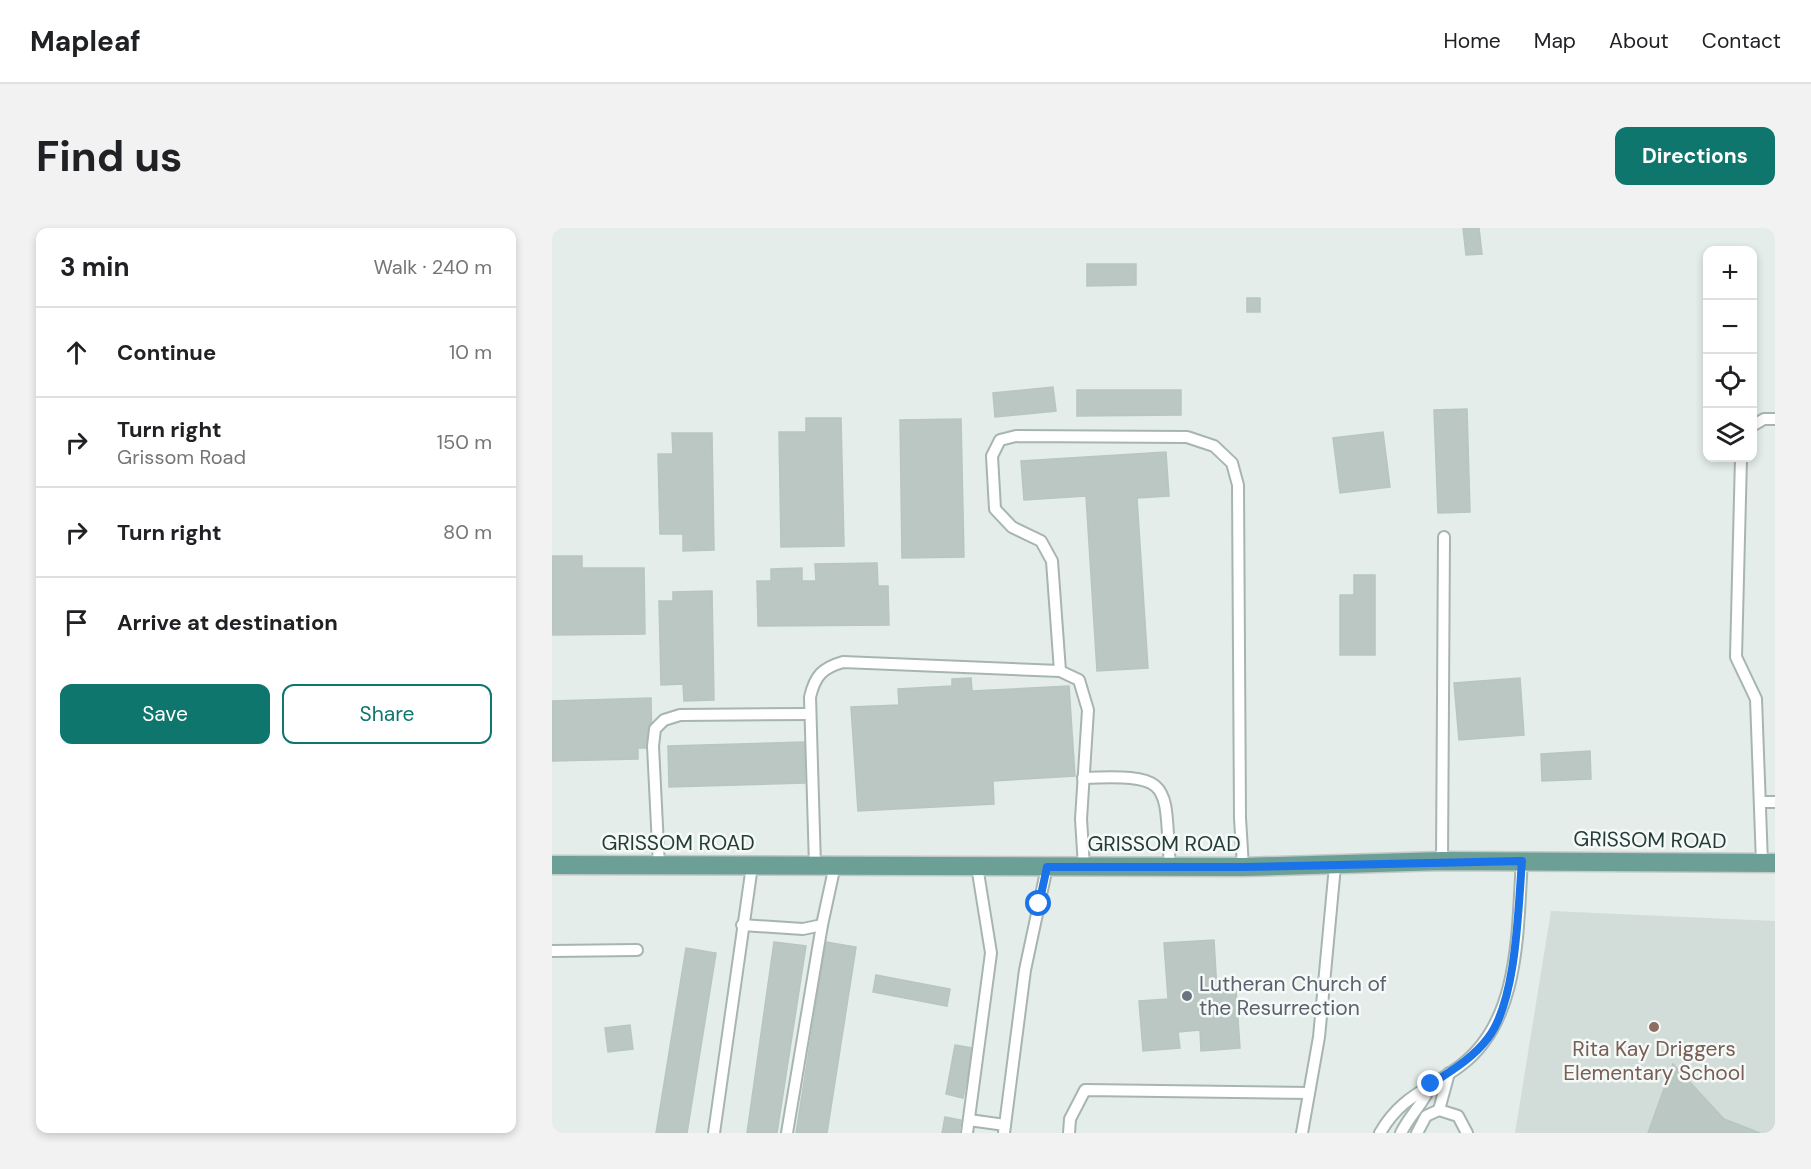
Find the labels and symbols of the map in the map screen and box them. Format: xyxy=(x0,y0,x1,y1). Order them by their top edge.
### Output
street label: GRISSOM ROAD xyxy=(1573,825,1727,855)
street label: GRISSOM ROAD xyxy=(601,829,755,857)
street label: GRISSOM ROAD xyxy=(1087,830,1241,858)
route start xyxy=(1025,890,1051,916)
place label: Lutheran Church of the Resurrection xyxy=(1199,970,1387,1022)
marker: Lutheran Church of the Resurrection xyxy=(1180,989,1194,1003)
marker: Rita Kay Driggers Elementary School xyxy=(1647,1020,1661,1034)
place label: Rita Kay Driggers Elementary School xyxy=(1563,1035,1745,1087)
route end xyxy=(1417,1070,1443,1096)

